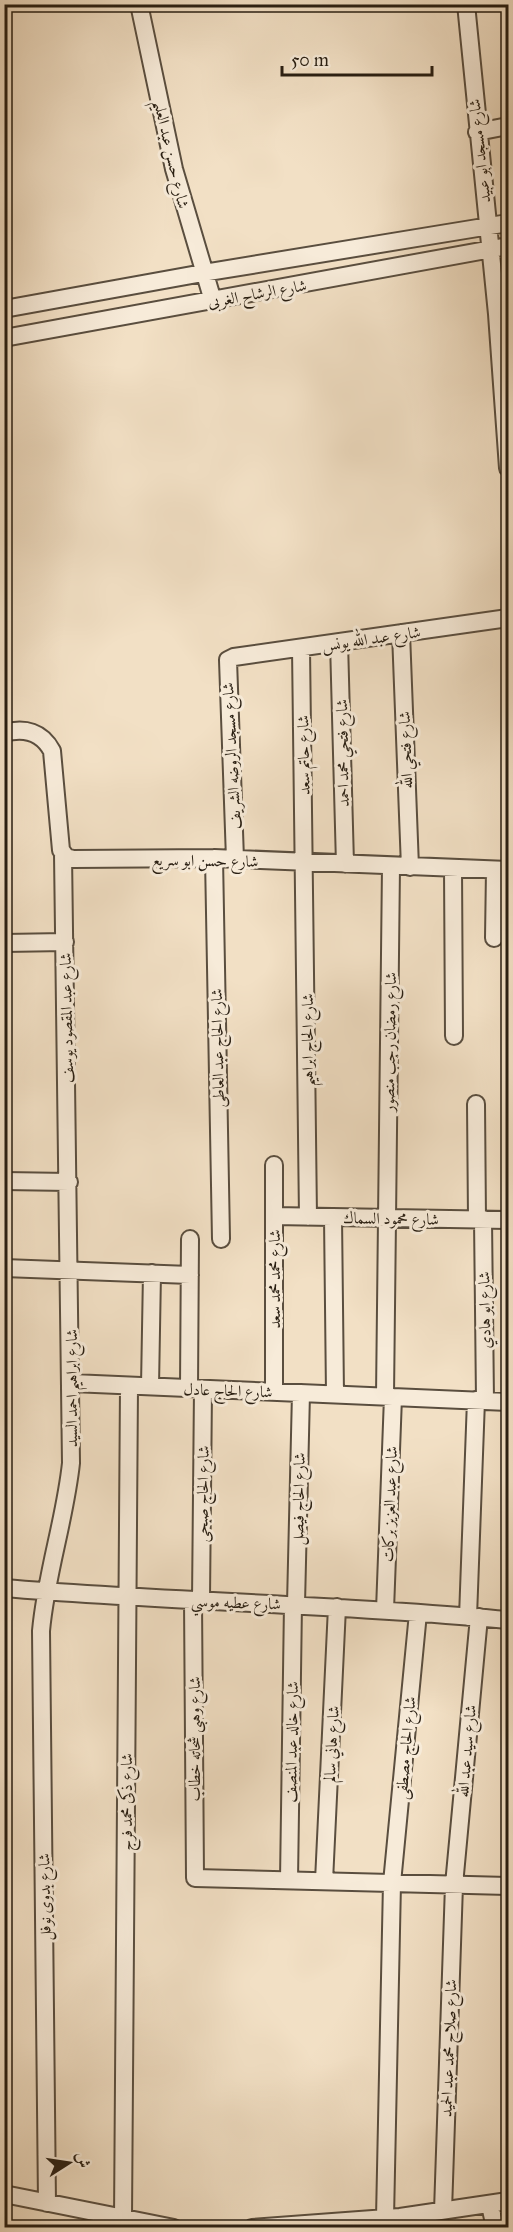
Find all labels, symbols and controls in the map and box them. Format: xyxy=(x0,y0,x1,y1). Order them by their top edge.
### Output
scale bar xyxy=(282,39,432,77)
text: 50 m xyxy=(291,49,329,71)
street label: شارع حسن عبد العليم xyxy=(143,98,193,212)
street label: شارع مسجد ابو عبيد xyxy=(465,98,498,204)
street label: شارع الرشاح الغربى xyxy=(206,275,309,316)
street label: شارع عبد الله يونس xyxy=(320,619,422,659)
street label: شارع مسجد الروضه الشريف xyxy=(218,682,249,830)
street label: شارع فتحي محمد احمد xyxy=(332,699,359,807)
street label: شارع فتحي الله xyxy=(392,711,422,789)
street label: شارع حاتم سعد xyxy=(293,715,319,795)
street label: شارع حسن ابو سريع xyxy=(151,850,259,877)
street label: شارع عبد المقصود يوسف xyxy=(56,953,81,1083)
street label: شارع رمضان رجب منصور xyxy=(379,972,404,1114)
street label: شارع الحاج عبد العاطى xyxy=(207,988,233,1108)
street label: شارع الحاج ابراهيم xyxy=(298,993,324,1087)
street label: شارع محمود السماك xyxy=(343,1208,439,1233)
street label: شارع محمد محمد سعد xyxy=(265,1229,288,1329)
street label: شارع ابو هادي xyxy=(474,1271,499,1349)
street label: شارع ابراهيم احمد السيد xyxy=(62,1329,88,1447)
street label: شارع الحاج عادل xyxy=(183,1379,273,1407)
street label: شارع الحاج صبحى xyxy=(192,1446,218,1543)
street label: شارع عبد العزيز بركات xyxy=(378,1446,405,1563)
street label: شارع الحاج فيصل xyxy=(288,1452,314,1546)
street label: شارع عطيه موسي xyxy=(190,1591,281,1620)
street label: شارع وهبى شحاته خطاب xyxy=(185,1676,208,1802)
street label: شارع خالد عبد المنصف xyxy=(281,1681,306,1803)
street label: شارع الحاج مصطفى xyxy=(392,1696,424,1801)
street label: شارع سيد عبد الله xyxy=(450,1704,484,1799)
street label: شارع هاني سالم xyxy=(320,1705,348,1783)
street label: شارع ذكى محمد فرج xyxy=(116,1753,141,1851)
street label: شارع بدوى نوفل xyxy=(34,1853,59,1941)
street label: شارع صلاح محمد عبد الحميد xyxy=(437,1979,465,2117)
north arrow xyxy=(39,2133,99,2193)
text: ش xyxy=(72,2150,94,2170)

